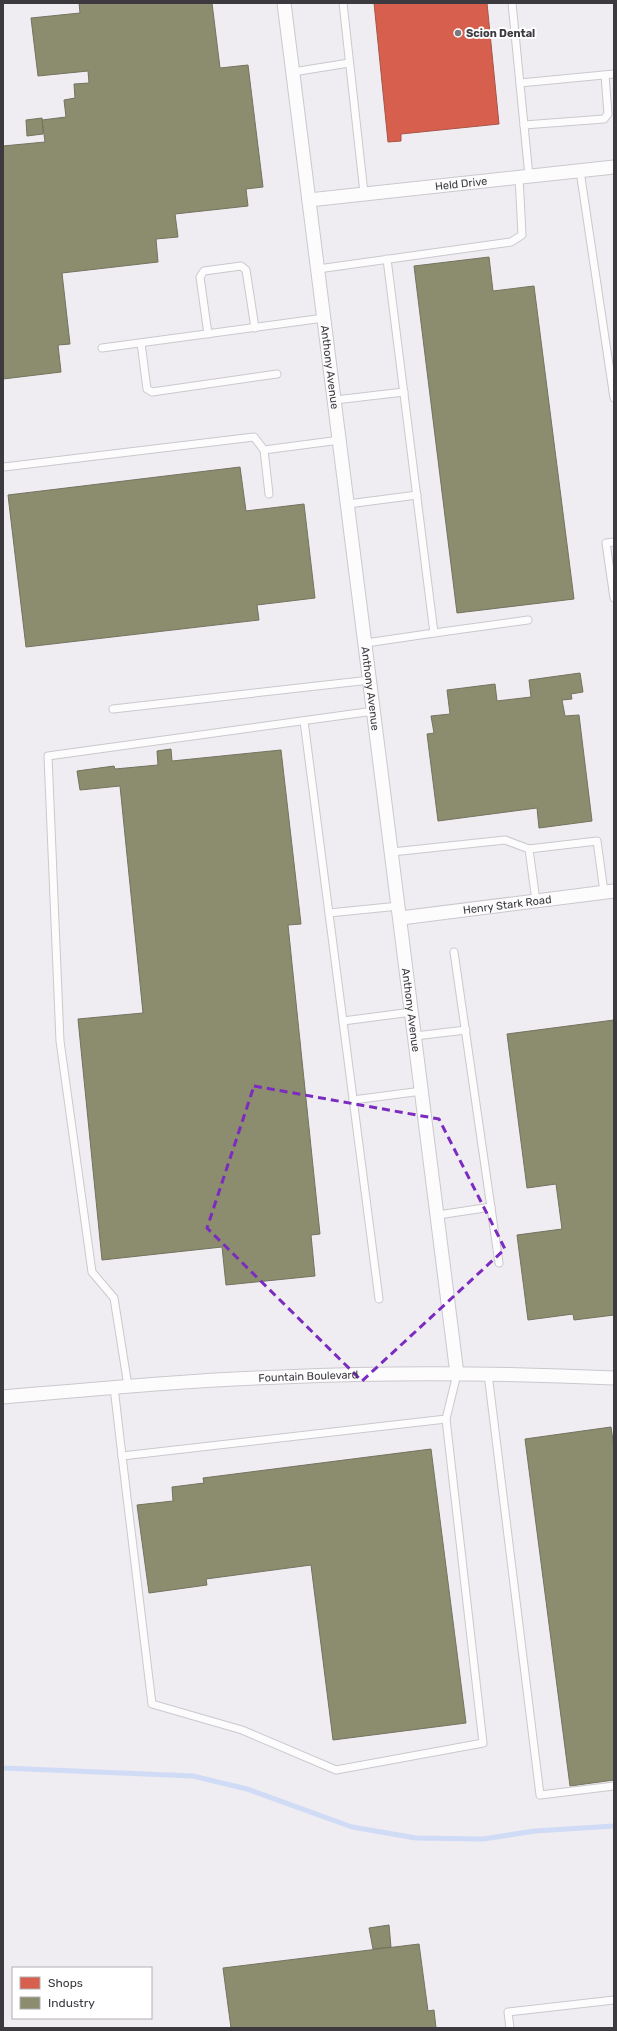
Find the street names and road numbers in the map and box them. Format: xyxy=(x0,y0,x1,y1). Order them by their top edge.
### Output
street label: Held Drive xyxy=(434,175,488,193)
street label: Anthony Avenue xyxy=(318,324,341,410)
street label: Anthony Avenue xyxy=(358,646,382,731)
street label: Henry Stark Road xyxy=(462,893,552,917)
street label: Anthony Avenue xyxy=(399,967,422,1053)
street label: Fountain Boulevard xyxy=(258,1368,358,1385)

